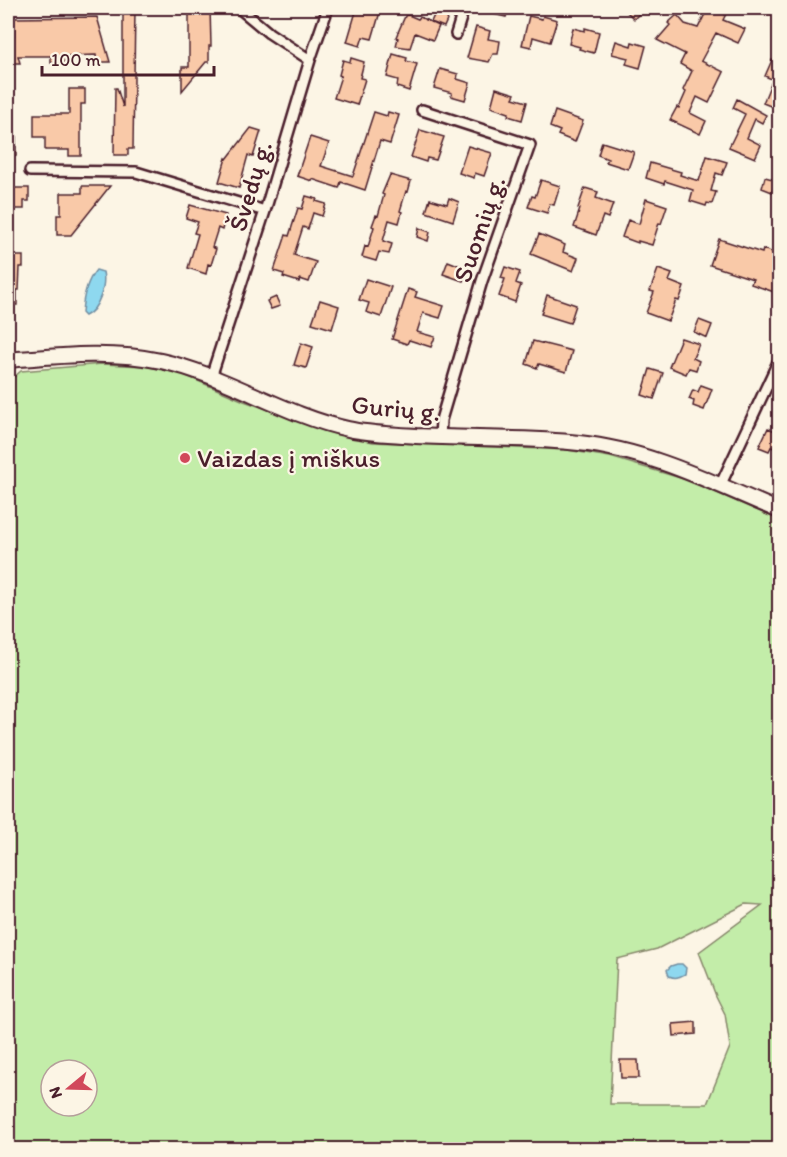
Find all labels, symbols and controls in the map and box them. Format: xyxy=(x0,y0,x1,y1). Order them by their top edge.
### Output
scale bar xyxy=(42,39,214,77)
text: 100 m xyxy=(51,49,101,71)
street label: Švedų g. xyxy=(221,137,279,235)
street label: Suomių g. xyxy=(446,172,512,286)
street label: Gurių g. xyxy=(350,388,442,428)
place label: Vaizdas į miškus xyxy=(197,442,380,474)
marker: Vaizdas į miškus xyxy=(178,451,192,465)
north arrow xyxy=(39,1058,99,1118)
text: N xyxy=(45,1085,66,1101)

